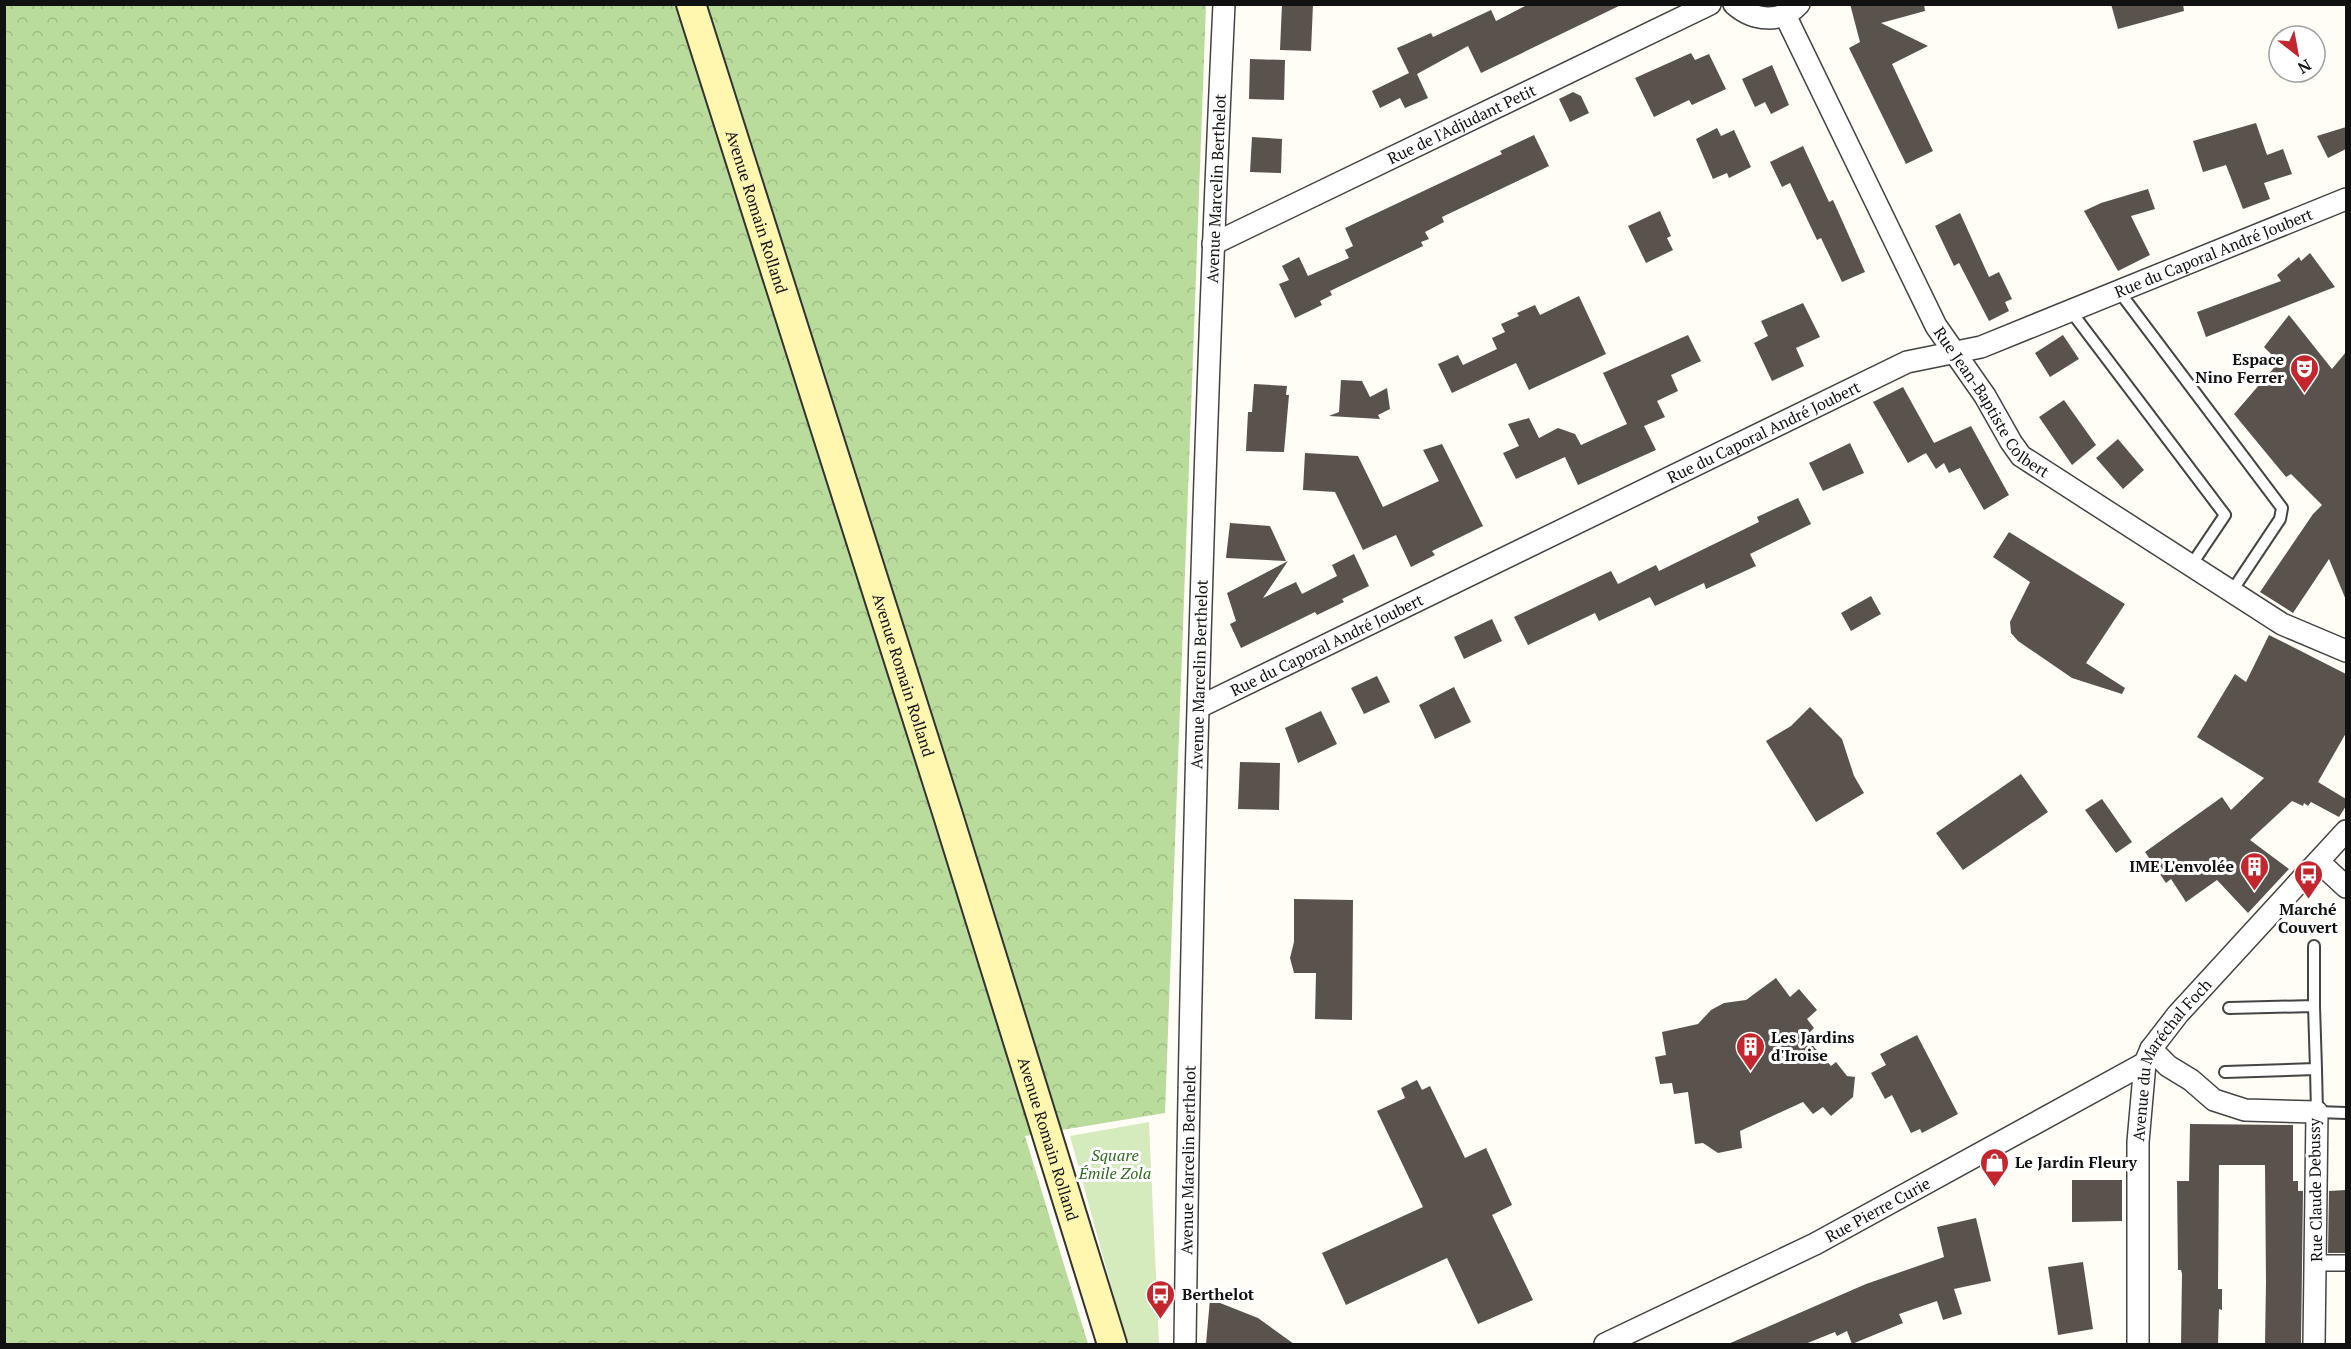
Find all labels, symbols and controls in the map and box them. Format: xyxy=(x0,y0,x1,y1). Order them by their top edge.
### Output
north arrow xyxy=(2267,24,2327,84)
text: N xyxy=(2294,54,2316,79)
street label: Rue de l'Adjudant Petit xyxy=(1384,79,1539,169)
street label: Avenue Marcelin Berthelot xyxy=(1201,93,1231,284)
street label: Avenue Romain Rolland xyxy=(721,127,793,296)
street label: Rue du Caporal André Joubert xyxy=(2111,203,2316,303)
street label: Rue Jean-Baptiste Colbert xyxy=(1929,322,2054,483)
place label: Espace Nino Ferrer xyxy=(2195,348,2284,388)
theatre icon: Espace Nino Ferrer xyxy=(2289,352,2321,394)
street label: Rue du Caporal André Joubert xyxy=(1663,376,1864,488)
street label: Avenue Marcelin Berthelot xyxy=(1185,579,1213,769)
street label: Rue du Caporal André Joubert xyxy=(1226,588,1427,701)
street label: Avenue Romain Rolland xyxy=(867,591,940,760)
building icon: IME L'envolée xyxy=(2239,850,2271,892)
place label: IME L'envolée xyxy=(2129,855,2234,877)
bus stop icon: Marché Couvert xyxy=(2292,858,2324,900)
place label: Marché Couvert xyxy=(2278,898,2339,938)
street label: Avenue du Maréchal Foch xyxy=(2127,973,2217,1142)
place label: Les Jardins d'Iroise xyxy=(1771,1026,1855,1066)
building icon: Les Jardins d'Iroise xyxy=(1734,1030,1766,1072)
street label: Avenue Romain Rolland xyxy=(1013,1055,1084,1224)
street label: Avenue Marcelin Berthelot xyxy=(1175,1065,1201,1255)
street label: Rue Claude Debussy xyxy=(2303,1117,2327,1262)
park label: Square Émile Zola xyxy=(1078,1144,1151,1184)
shop icon: Le Jardin Fleury xyxy=(1978,1146,2010,1188)
place label: Le Jardin Fleury xyxy=(2015,1151,2138,1173)
street label: Rue Pierre Curie xyxy=(1821,1172,1934,1247)
bus stop icon: Berthelot xyxy=(1145,1278,1177,1320)
place label: Berthelot xyxy=(1182,1283,1255,1305)

